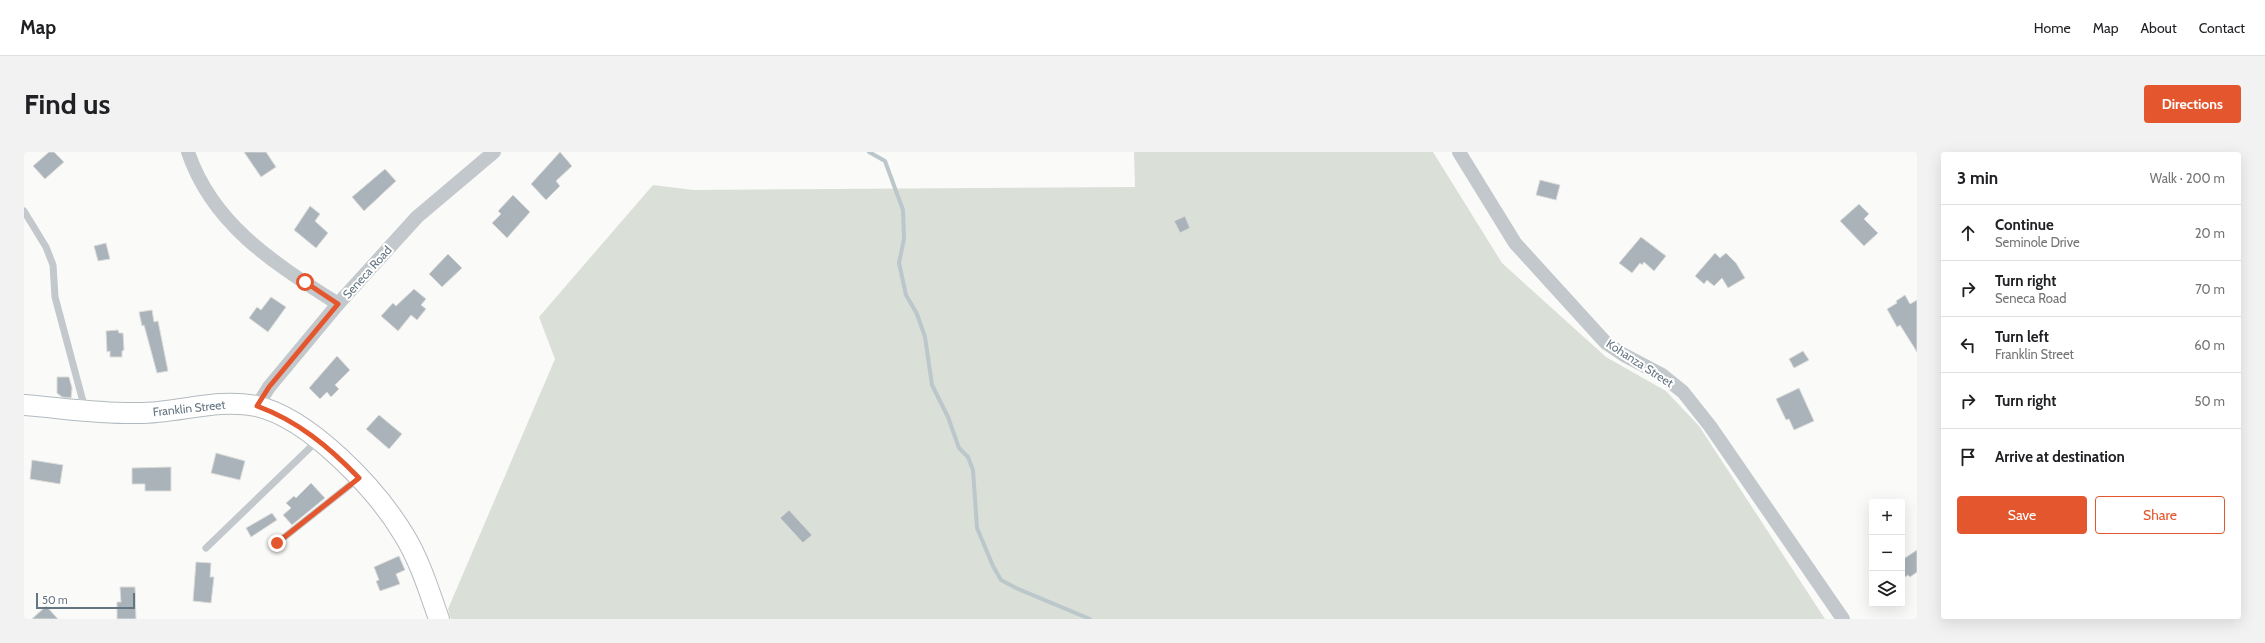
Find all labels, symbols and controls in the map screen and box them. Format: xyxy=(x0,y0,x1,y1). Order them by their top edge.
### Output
text: Map xyxy=(20,16,56,39)
text: Home xyxy=(2034,19,2071,37)
text: Map xyxy=(2093,19,2118,37)
text: About xyxy=(2140,19,2177,37)
text: Contact xyxy=(2199,19,2245,37)
button: Directions xyxy=(2144,85,2241,123)
text: Find us xyxy=(24,87,110,121)
text: 3 min xyxy=(1957,168,1998,188)
text: Walk · 200 m xyxy=(2150,170,2225,186)
text: Continue xyxy=(1995,216,2054,234)
icon: ahead xyxy=(1957,222,1979,244)
text: 20 m xyxy=(2195,225,2225,241)
text: Seminole Drive xyxy=(1995,234,2080,250)
street label: Seneca Road xyxy=(339,242,395,302)
text: Turn right xyxy=(1995,272,2056,290)
route start xyxy=(296,273,314,291)
icon: right xyxy=(1957,278,1979,300)
text: 70 m xyxy=(2195,281,2225,297)
text: Seneca Road xyxy=(1995,290,2066,306)
text: Turn left xyxy=(1995,328,2049,346)
icon: left xyxy=(1957,334,1979,356)
street label: Kohanza Street xyxy=(1604,336,1676,390)
text: 60 m xyxy=(2194,337,2225,353)
text: Franklin Street xyxy=(1995,346,2074,362)
icon: right xyxy=(1957,390,1979,412)
text: Turn right xyxy=(1995,392,2056,410)
text: 50 m xyxy=(2195,393,2225,409)
street label: Franklin Street xyxy=(152,397,226,419)
icon: arrive xyxy=(1957,446,1979,468)
text: Arrive at destination xyxy=(1995,448,2125,466)
button: Save xyxy=(1957,496,2087,534)
button: Share xyxy=(2095,496,2225,534)
map controls xyxy=(1869,499,1905,607)
button: + xyxy=(1869,499,1905,535)
route end xyxy=(268,534,286,552)
button: − xyxy=(1869,535,1905,571)
button: layers xyxy=(1869,571,1905,607)
scale bar xyxy=(36,591,135,610)
text: 50 m xyxy=(42,593,68,607)

